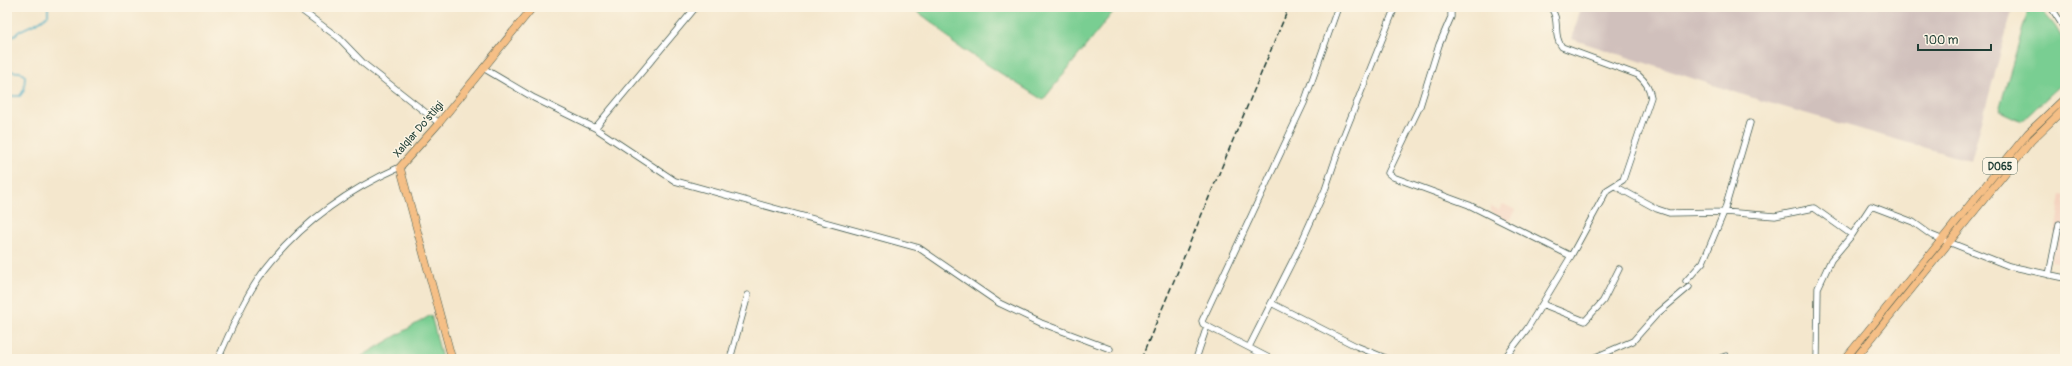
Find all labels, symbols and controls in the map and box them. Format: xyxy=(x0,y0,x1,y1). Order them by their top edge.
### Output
scale bar xyxy=(1918,26,1991,52)
text: 100 m xyxy=(1924,33,1959,48)
street label: Xalqlar Do’stligi xyxy=(391,99,446,160)
road number: D065 xyxy=(1983,158,2017,174)

